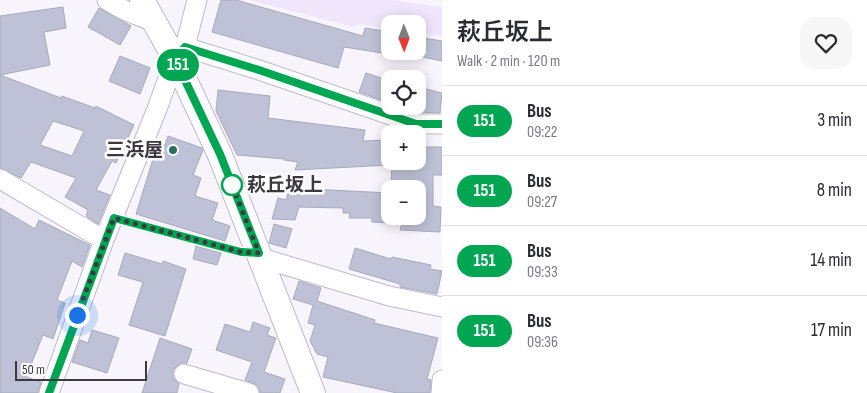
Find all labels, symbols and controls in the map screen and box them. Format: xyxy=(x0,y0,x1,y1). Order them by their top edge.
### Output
north arrow xyxy=(381,15,426,60)
map controls xyxy=(381,15,426,225)
button: heart xyxy=(800,17,852,69)
text: 萩丘坂上 xyxy=(457,18,553,47)
line badge: 151 xyxy=(149,49,207,81)
text: Walk · 2 min · 120 m xyxy=(457,52,560,71)
text: 151 xyxy=(167,54,189,75)
button: locate xyxy=(381,70,426,115)
text: Bus xyxy=(527,100,552,123)
text: 3 min xyxy=(817,109,852,132)
text: 151 xyxy=(473,110,496,131)
text: 09:22 xyxy=(527,123,557,142)
button: + xyxy=(381,125,426,170)
place label: 三浜屋 xyxy=(106,139,163,162)
marker: 三浜屋 xyxy=(167,144,179,156)
text: Bus xyxy=(527,170,552,193)
marker: 萩丘坂上 xyxy=(221,174,243,196)
place label: 萩丘坂上 xyxy=(247,174,323,197)
text: 8 min xyxy=(817,179,852,202)
button: − xyxy=(381,180,426,225)
text: 151 xyxy=(473,180,496,201)
text: 09:27 xyxy=(527,193,557,212)
text: Bus xyxy=(527,240,552,263)
text: 14 min xyxy=(811,249,852,272)
text: 151 xyxy=(473,250,496,271)
text: 09:33 xyxy=(527,263,558,282)
your location xyxy=(65,303,90,328)
text: Bus xyxy=(527,310,552,333)
text: 17 min xyxy=(811,319,852,342)
text: 151 xyxy=(473,320,496,341)
text: 09:36 xyxy=(527,333,558,352)
scale bar xyxy=(15,358,148,381)
text: 50 m xyxy=(22,361,45,378)

